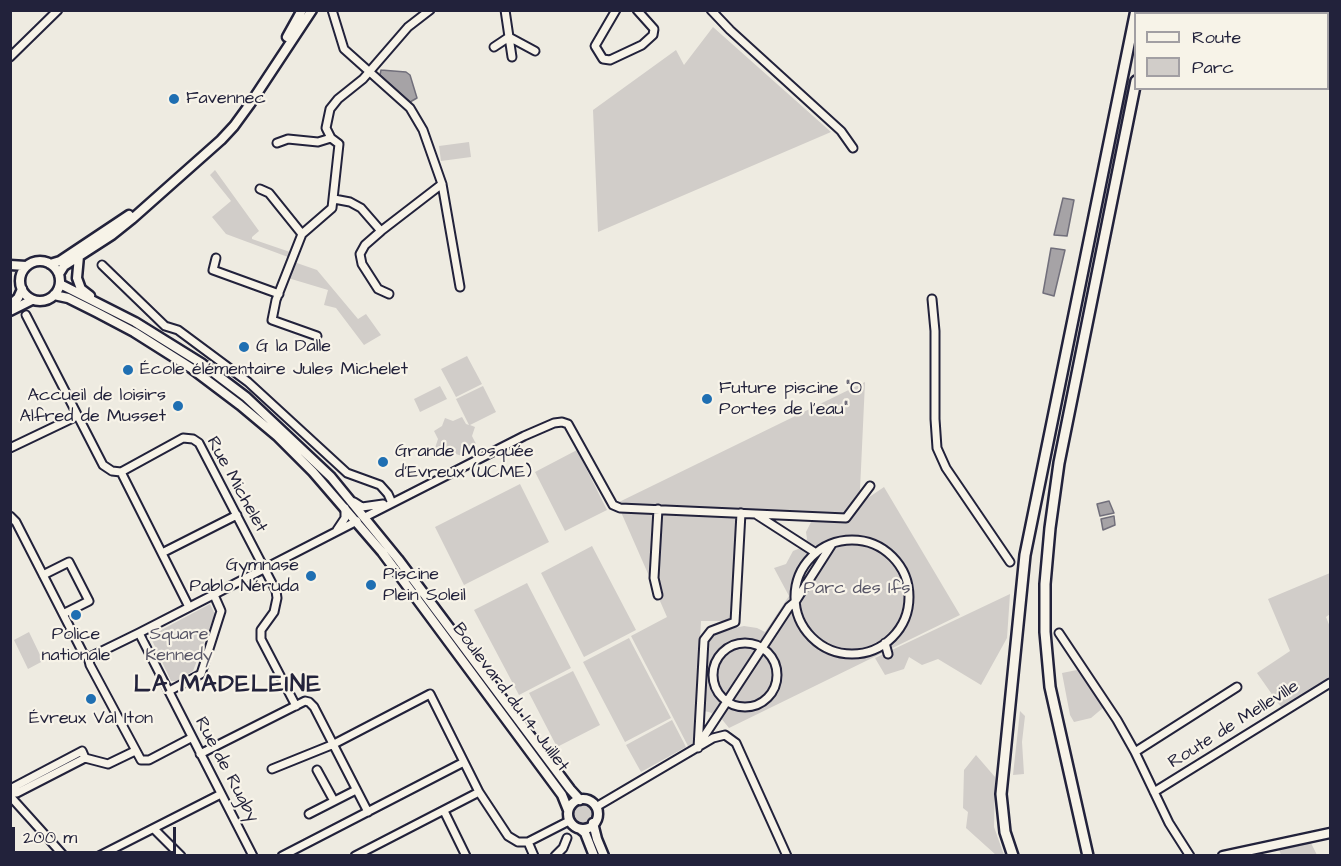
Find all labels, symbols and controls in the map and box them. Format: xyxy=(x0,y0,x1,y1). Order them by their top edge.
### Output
legend xyxy=(1134,12,1329,90)
text: Route xyxy=(1192,25,1241,50)
text: Parc xyxy=(1192,55,1234,80)
place label: Favennec xyxy=(186,88,266,110)
marker: Favennec xyxy=(167,92,181,106)
place label: G la Dalle xyxy=(256,336,331,358)
marker: G la Dalle xyxy=(237,340,251,354)
place label: École élémentaire Jules Michelet xyxy=(140,359,408,381)
marker: École élémentaire Jules Michelet xyxy=(121,363,135,377)
place label: Future piscine "O Portes de l'eau" xyxy=(719,378,862,420)
place label: Accueil de loisirs Alfred de Musset xyxy=(20,385,166,428)
marker: Future piscine "O Portes de l'eau" xyxy=(700,392,714,406)
marker: Accueil de loisirs Alfred de Musset xyxy=(171,399,185,413)
street label: Rue Michelet xyxy=(201,433,271,537)
place label: Grande Mosquée d'Evreux (UCME) xyxy=(395,441,534,484)
marker: Grande Mosquée d'Evreux (UCME) xyxy=(376,455,390,469)
place label: Gymnase Pablo Néruda xyxy=(190,555,299,598)
place label: Piscine Plein Soleil xyxy=(383,564,466,606)
marker: Gymnase Pablo Néruda xyxy=(304,569,318,583)
marker: Piscine Plein Soleil xyxy=(364,578,378,592)
park label: Parc des Ifs xyxy=(804,578,910,600)
marker: Police nationale xyxy=(69,608,83,622)
street label: Boulevard du 14 Juillet xyxy=(447,619,573,777)
place label: Police nationale xyxy=(41,624,111,666)
park label: Square Kennedy xyxy=(145,624,213,666)
district label: LA MADELEINE xyxy=(134,672,322,700)
street label: Route de Melleville xyxy=(1165,676,1303,774)
marker: Évreux Val Iton xyxy=(84,692,98,706)
place label: Évreux Val Iton xyxy=(29,708,153,730)
street label: Rue de Rugby xyxy=(189,714,263,826)
scale bar xyxy=(15,815,178,853)
text: 200 m xyxy=(23,825,77,850)

